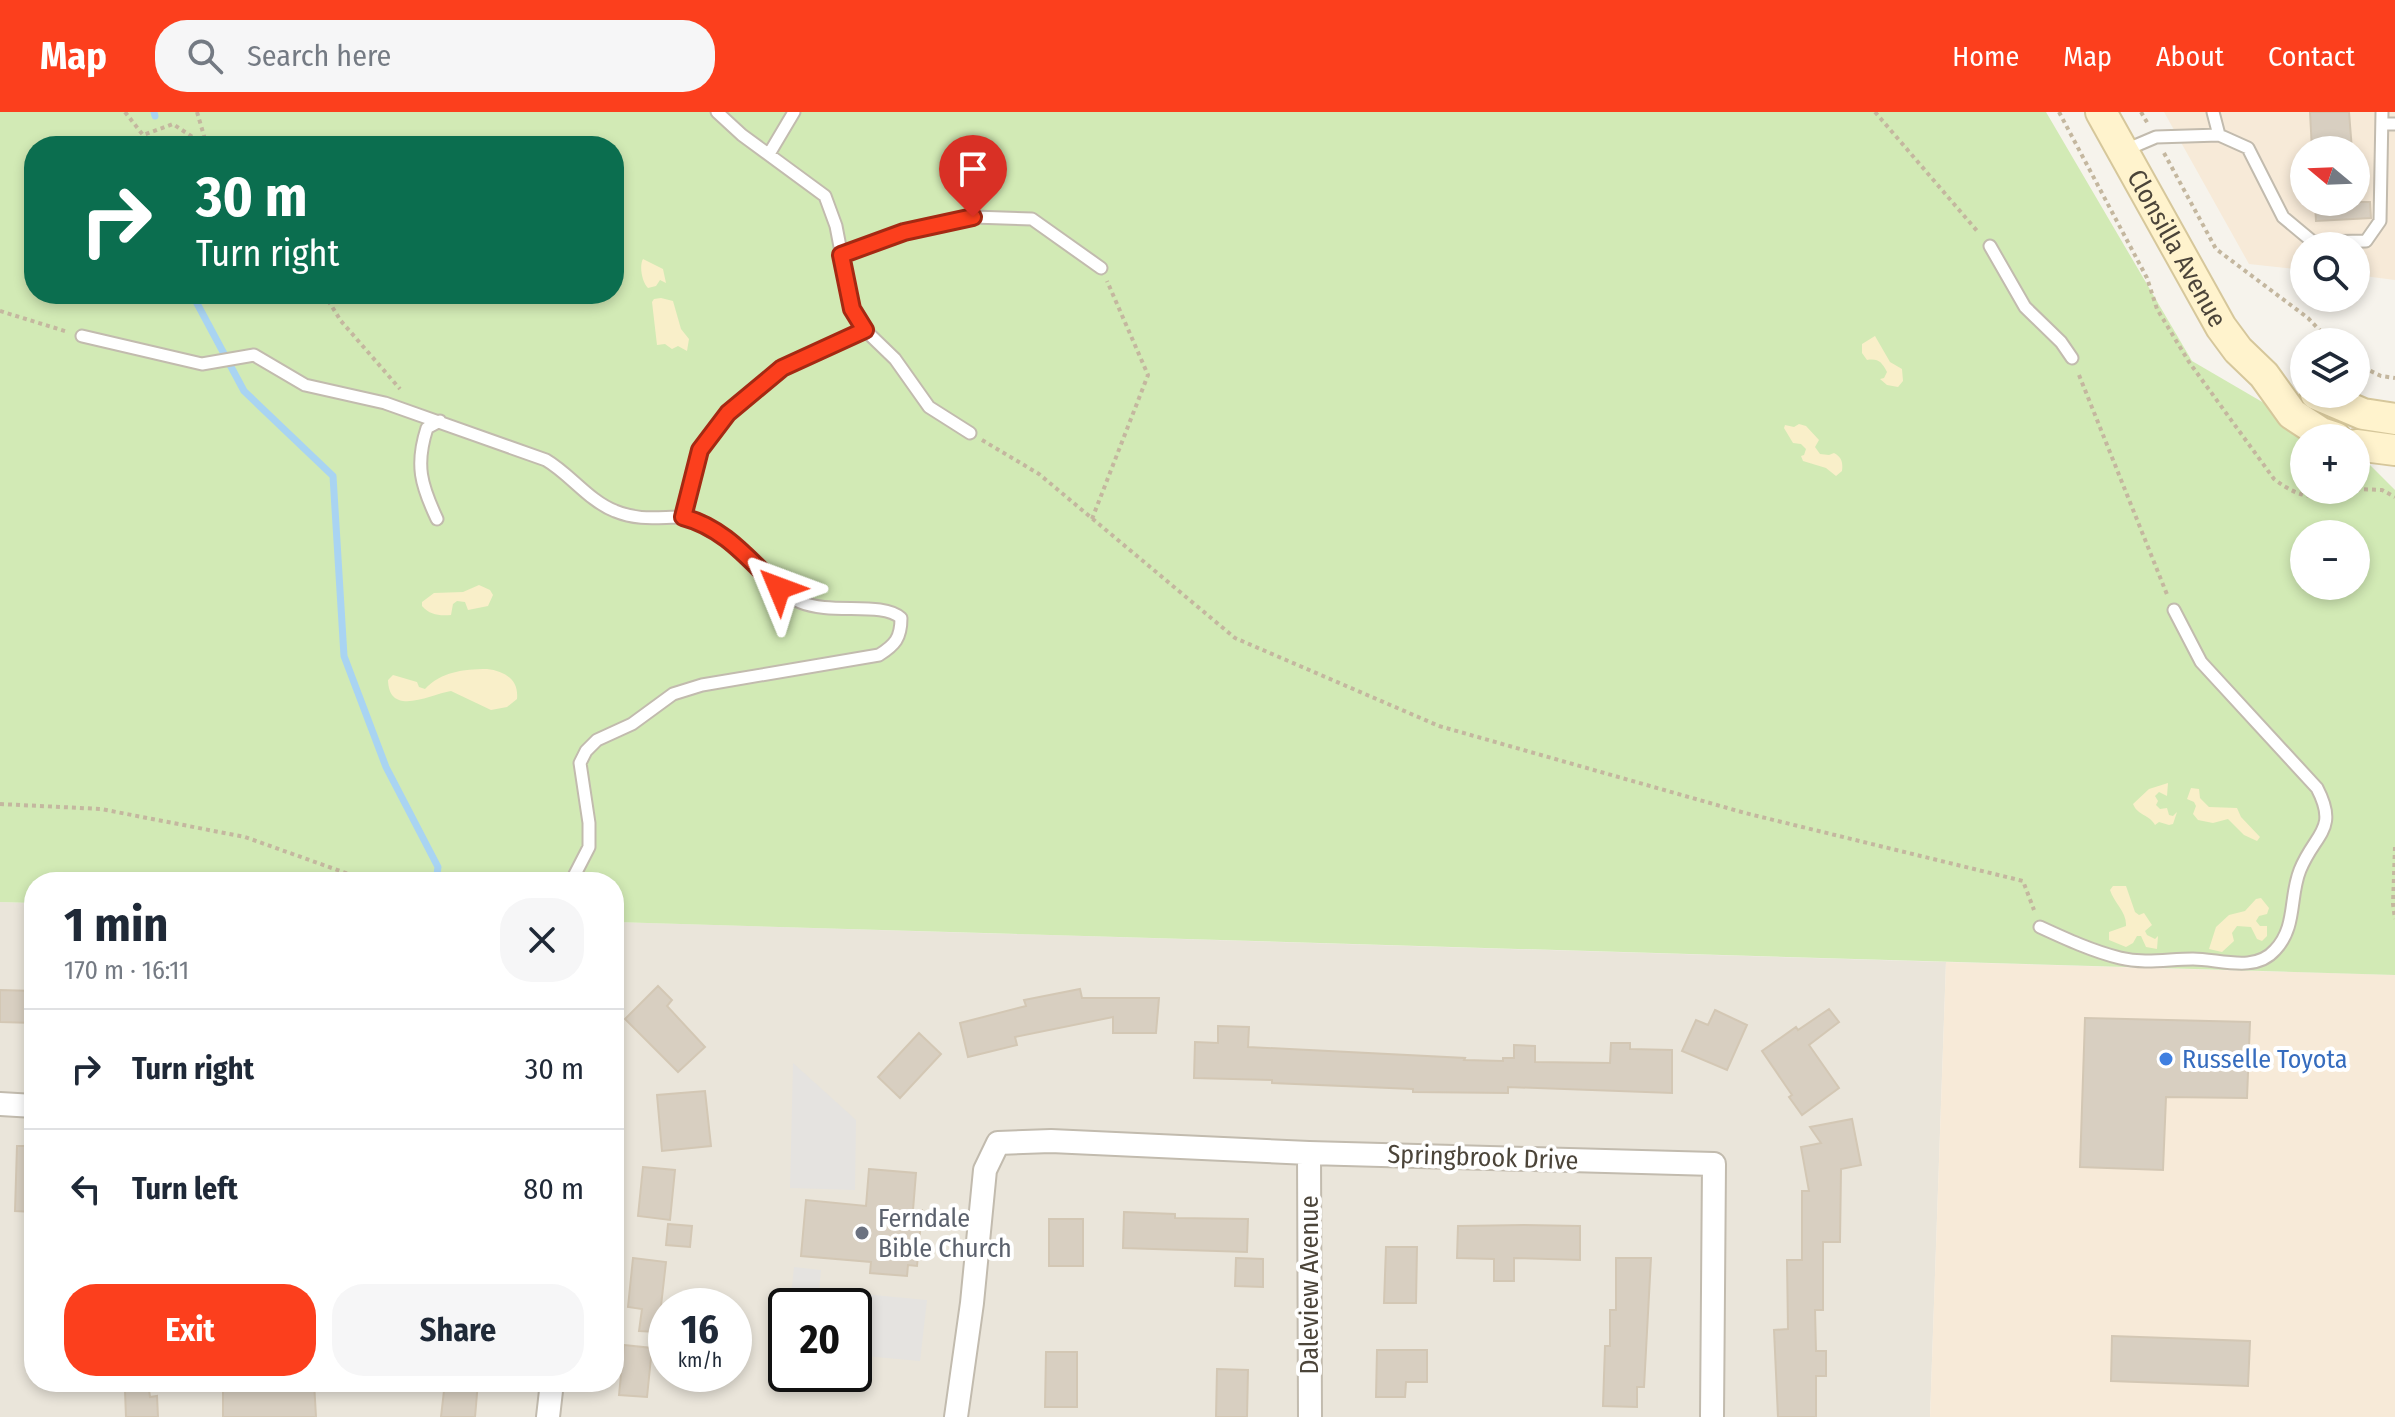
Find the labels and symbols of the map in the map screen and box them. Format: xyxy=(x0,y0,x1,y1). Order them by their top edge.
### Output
pin xyxy=(939,135,1007,217)
north arrow xyxy=(2290,136,2370,216)
street label: Clonsilla Avenue xyxy=(2120,164,2233,333)
position arrow xyxy=(737,546,821,630)
place label: Russelle Toyota xyxy=(2182,1044,2348,1075)
marker: Russelle Toyota xyxy=(2157,1050,2175,1068)
street label: Springbrook Drive xyxy=(1387,1139,1579,1176)
street label: Daleview Avenue xyxy=(1294,1195,1325,1375)
place label: Ferndale Bible Church xyxy=(878,1203,1012,1264)
marker: Ferndale Bible Church xyxy=(853,1224,871,1242)
speed limit sign: 20 xyxy=(768,1288,872,1392)

